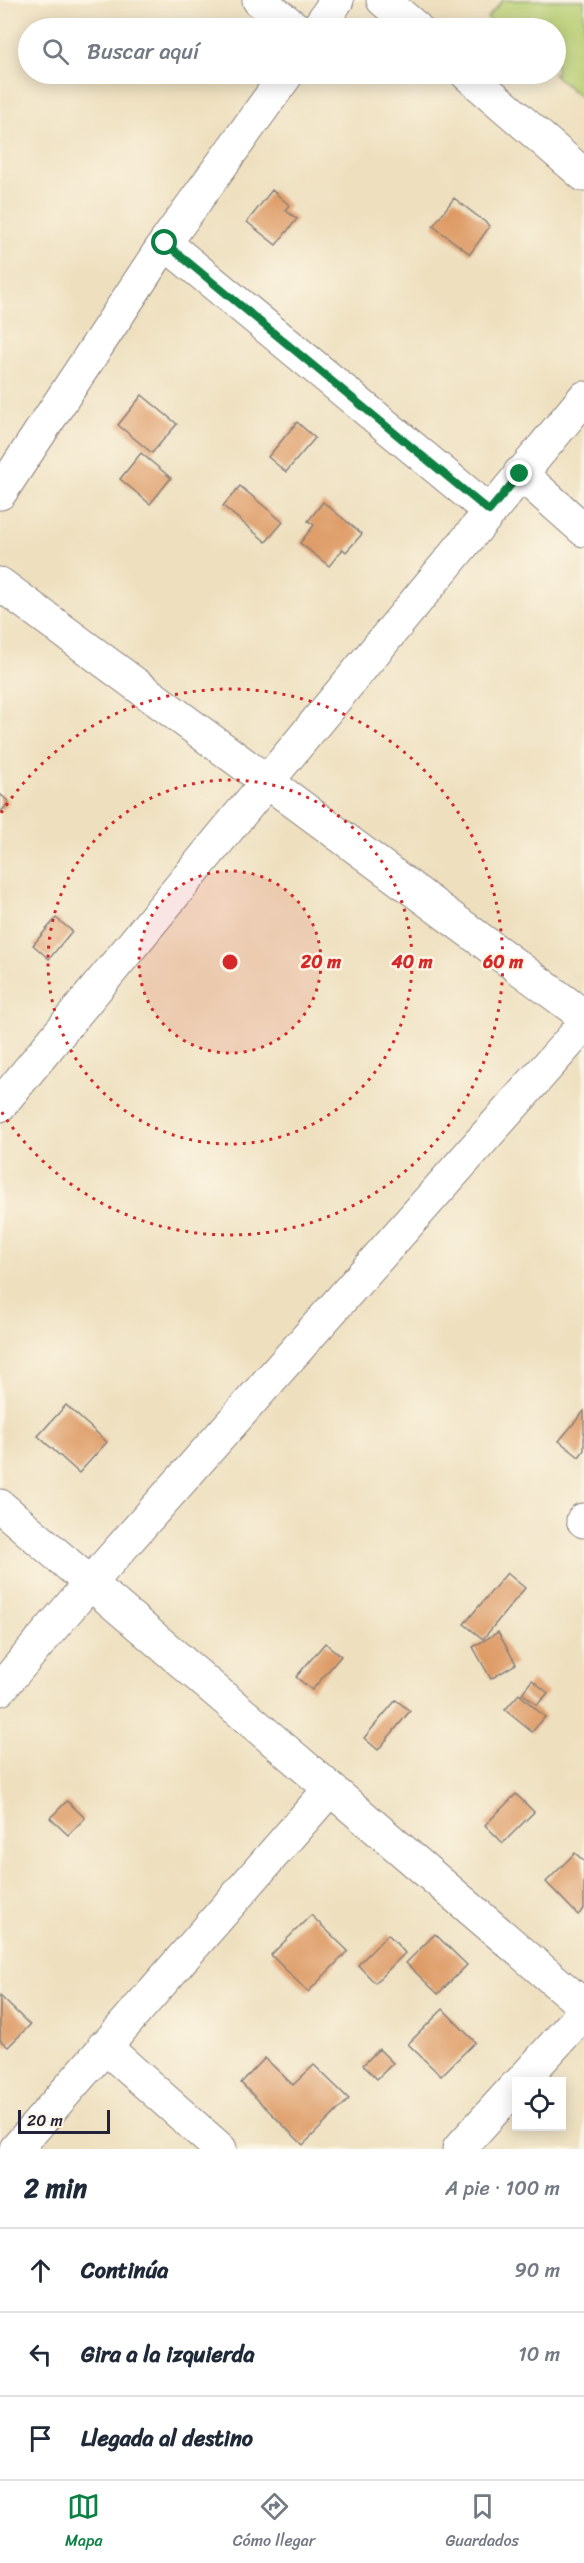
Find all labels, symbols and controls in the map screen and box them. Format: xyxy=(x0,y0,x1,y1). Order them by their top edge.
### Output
search box xyxy=(18,18,566,84)
text: Buscar aquí xyxy=(87,32,199,71)
icon: search xyxy=(39,35,72,68)
route start xyxy=(151,229,177,255)
route end xyxy=(506,460,532,486)
text: 20 m xyxy=(300,946,341,978)
text: 40 m xyxy=(390,946,433,978)
text: 60 m xyxy=(482,946,523,978)
centre of rings xyxy=(220,952,240,972)
map controls xyxy=(512,2077,566,2131)
button: locate xyxy=(512,2077,566,2131)
text: 20 m xyxy=(27,2106,63,2135)
scale bar xyxy=(18,2107,110,2134)
text: 2 min xyxy=(24,2165,87,2211)
text: A pie · 100 m xyxy=(445,2171,560,2206)
text: Continúa xyxy=(81,2251,168,2290)
text: 90 m xyxy=(515,2253,560,2288)
icon: ahead xyxy=(24,2254,57,2287)
text: Gira a la izquierda xyxy=(81,2335,254,2374)
text: 10 m xyxy=(518,2337,560,2372)
icon: left xyxy=(24,2338,57,2371)
text: Llegada al destino xyxy=(81,2419,253,2458)
icon: arrive xyxy=(24,2422,57,2455)
tab: Mapa xyxy=(65,2490,103,2555)
tab: Cómo llegar xyxy=(233,2490,315,2555)
tab: Guardados xyxy=(445,2490,519,2555)

